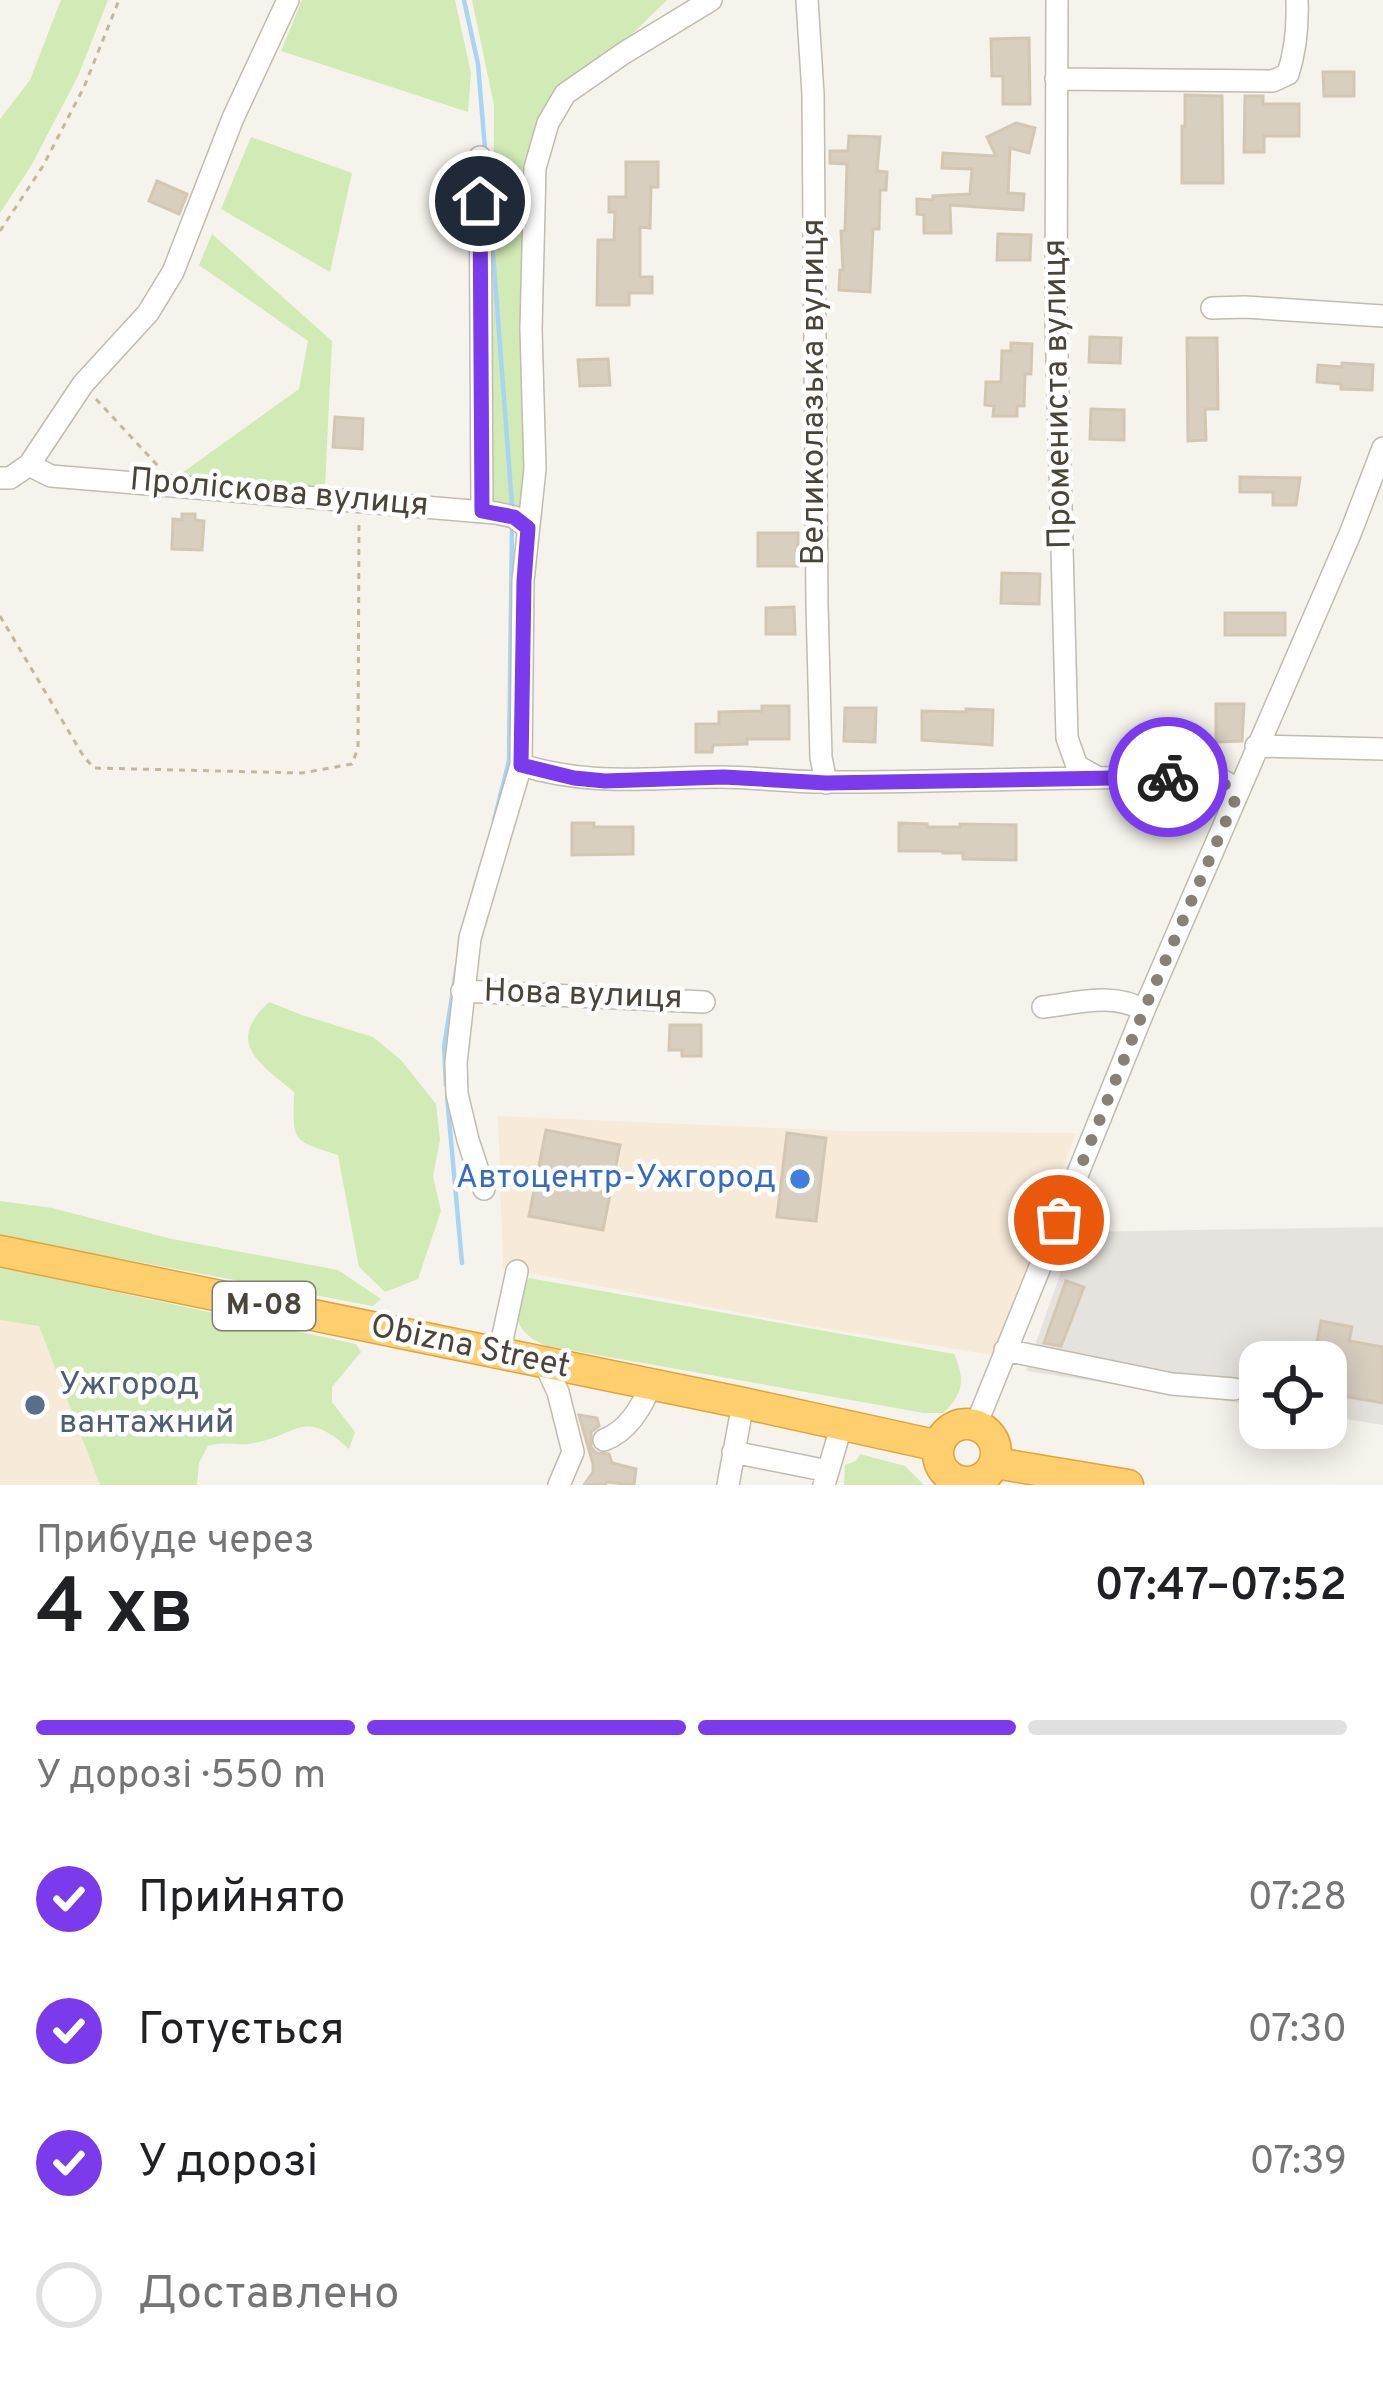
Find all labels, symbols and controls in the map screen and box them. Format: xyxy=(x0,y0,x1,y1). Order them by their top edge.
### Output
pin xyxy=(429,150,531,252)
icon: home xyxy=(447,168,513,234)
street label: Великолазька вулиця xyxy=(794,218,836,566)
street label: Промениста вулиця xyxy=(1035,238,1083,550)
street label: Проліскова вулиця xyxy=(128,460,430,528)
courier xyxy=(1108,717,1228,837)
icon: bike xyxy=(1135,744,1201,810)
street label: Нова вулиця xyxy=(483,972,683,1020)
place label: Автоцентр-Ужгород xyxy=(456,1158,776,1200)
marker: Автоцентр-Ужгород xyxy=(787,1166,813,1192)
pin xyxy=(1008,1169,1110,1271)
icon: bag xyxy=(1026,1187,1092,1253)
road number: М-08 xyxy=(213,1282,315,1330)
street label: Obizna Street xyxy=(367,1306,573,1390)
map controls xyxy=(1239,1341,1347,1449)
button: locate xyxy=(1239,1341,1347,1449)
place label: Ужгород вантажний xyxy=(59,1365,234,1445)
marker: Ужгород вантажний xyxy=(22,1392,48,1418)
text: Прибуде через xyxy=(36,1518,315,1567)
text: 07:47–07:52 xyxy=(1094,1559,1347,1616)
text: 4 хв xyxy=(36,1562,194,1661)
text: У дорозі · 550 m xyxy=(36,1753,326,1802)
icon: check xyxy=(36,1866,102,1932)
text: Прийнято xyxy=(138,1871,345,1928)
text: 07:28 xyxy=(1248,1875,1347,1924)
icon: check xyxy=(36,1998,102,2064)
text: Готується xyxy=(138,2003,344,2060)
text: 07:30 xyxy=(1247,2007,1347,2056)
icon: check xyxy=(36,2130,102,2196)
text: У дорозі xyxy=(138,2135,318,2192)
text: 07:39 xyxy=(1250,2139,1347,2188)
text: Доставлено xyxy=(138,2267,399,2324)

